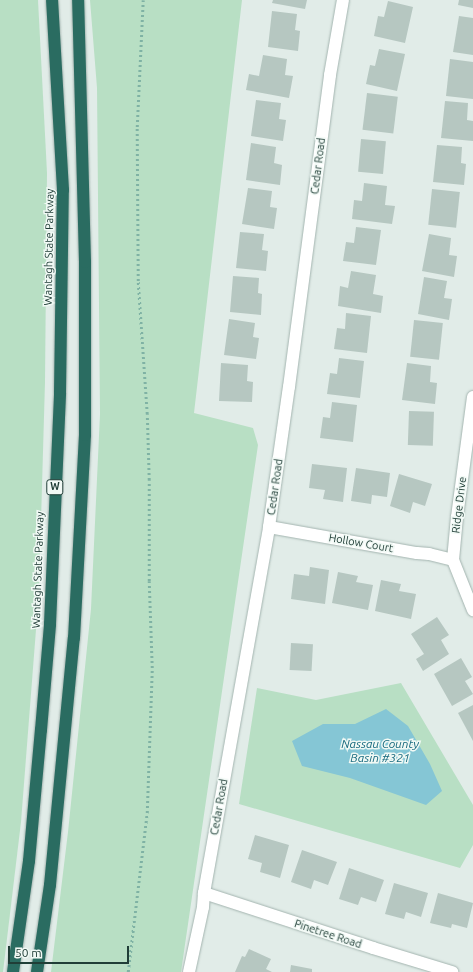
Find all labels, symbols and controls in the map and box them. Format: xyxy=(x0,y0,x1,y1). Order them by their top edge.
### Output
street label: Cedar Road xyxy=(308,137,328,195)
street label: Wantagh State Parkway xyxy=(41,188,57,306)
street label: Cedar Road xyxy=(265,458,285,516)
street label: Ridge Drive xyxy=(449,476,469,534)
road number: W xyxy=(46,479,64,495)
street label: Wantagh State Parkway xyxy=(29,511,47,629)
street label: Hollow Court xyxy=(328,531,394,555)
water label: Nassau County Basin #321 xyxy=(341,737,419,765)
street label: Cedar Road xyxy=(208,778,230,836)
street label: Pinetree Road xyxy=(293,917,363,951)
scale bar xyxy=(10,938,131,964)
text: 50 m xyxy=(15,946,42,959)

